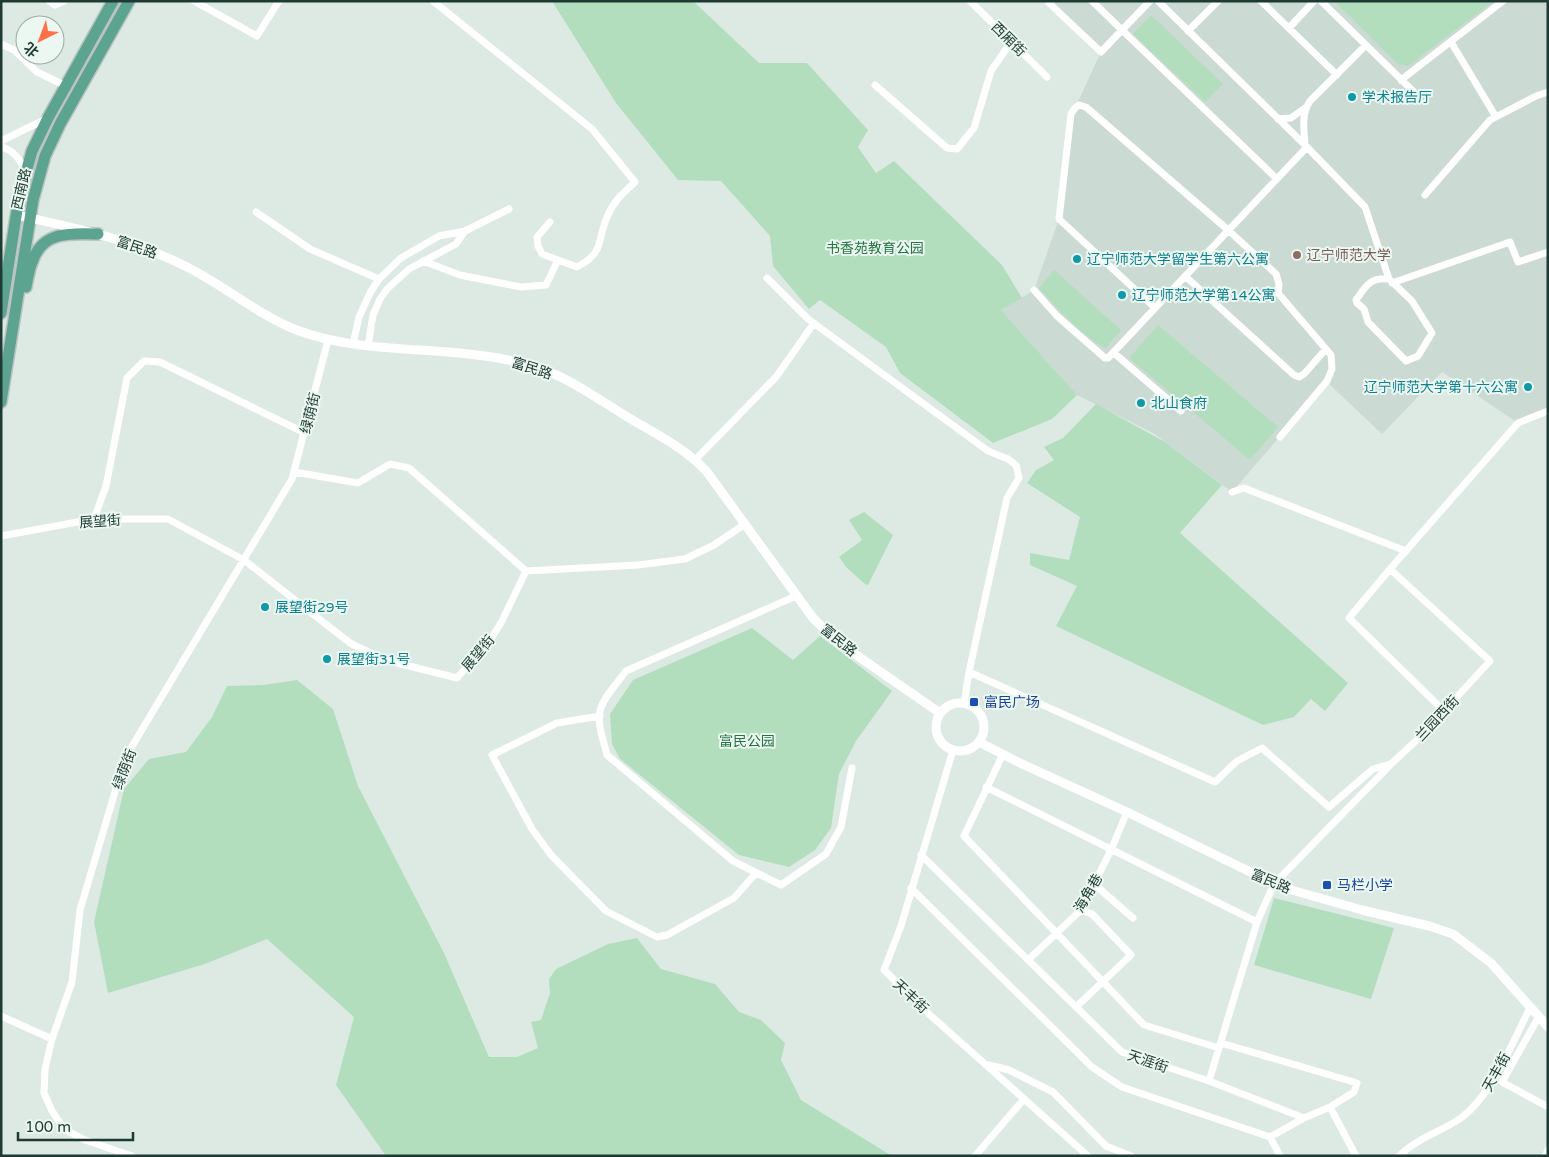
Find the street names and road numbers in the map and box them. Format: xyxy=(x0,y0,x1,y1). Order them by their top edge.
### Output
street label: 西厢街 xyxy=(988,18,1030,60)
street label: 西南路 xyxy=(8,167,34,211)
street label: 富民路 xyxy=(114,233,159,262)
street label: 富民路 xyxy=(509,354,554,383)
street label: 绿荫街 xyxy=(297,391,324,436)
street label: 展望街 xyxy=(78,512,122,531)
street label: 富民路 xyxy=(817,621,860,660)
street label: 展望街 xyxy=(458,632,498,675)
street label: 兰园西街 xyxy=(1412,692,1463,745)
street label: 绿荫街 xyxy=(109,747,140,792)
street label: 富民路 xyxy=(1248,865,1293,897)
street label: 海角巷 xyxy=(1071,871,1106,916)
street label: 天丰街 xyxy=(890,976,932,1017)
street label: 天涯街 xyxy=(1125,1047,1170,1076)
street label: 天丰街 xyxy=(1479,1050,1514,1095)

